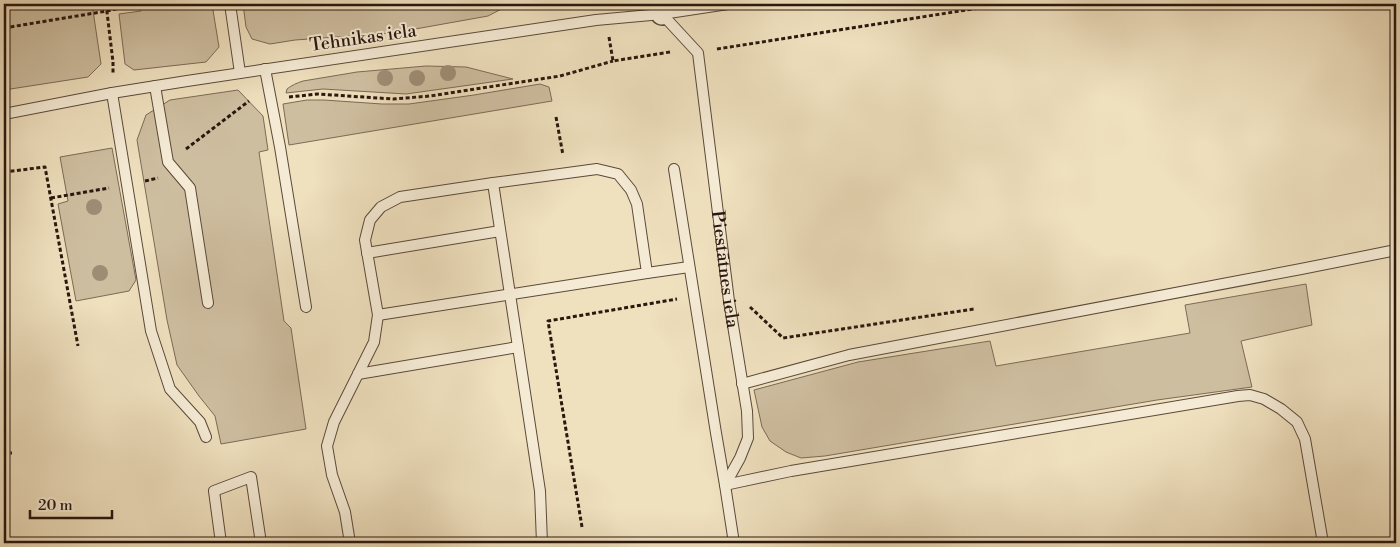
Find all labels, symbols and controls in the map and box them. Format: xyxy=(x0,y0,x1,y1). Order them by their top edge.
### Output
street label: Tehnikas iela xyxy=(308,19,419,57)
street label: Piestātnes iela xyxy=(706,209,745,331)
scale bar xyxy=(30,487,112,519)
text: 20 m xyxy=(38,496,73,515)

